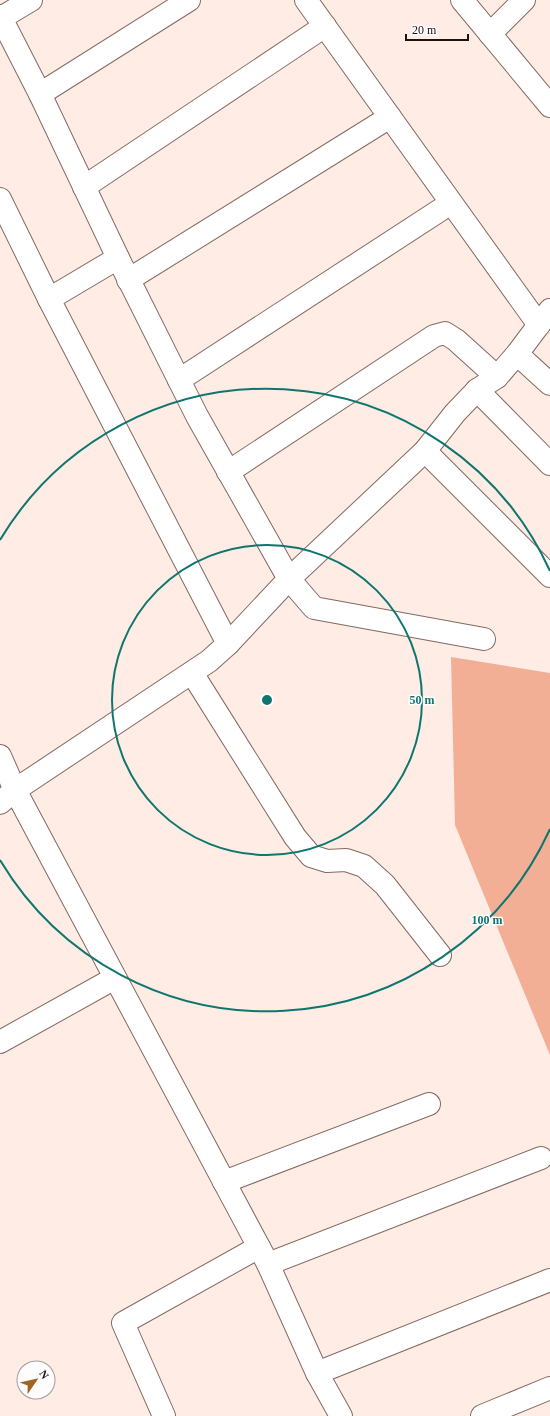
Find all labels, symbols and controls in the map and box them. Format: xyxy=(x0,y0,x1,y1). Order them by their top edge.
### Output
scale bar xyxy=(406,16,468,42)
text: 20 m xyxy=(412,23,437,37)
centre of rings xyxy=(260,693,274,707)
text: 50 m xyxy=(410,693,435,707)
text: 100 m xyxy=(472,913,503,927)
north arrow xyxy=(16,1360,56,1400)
text: N xyxy=(37,1368,52,1381)

